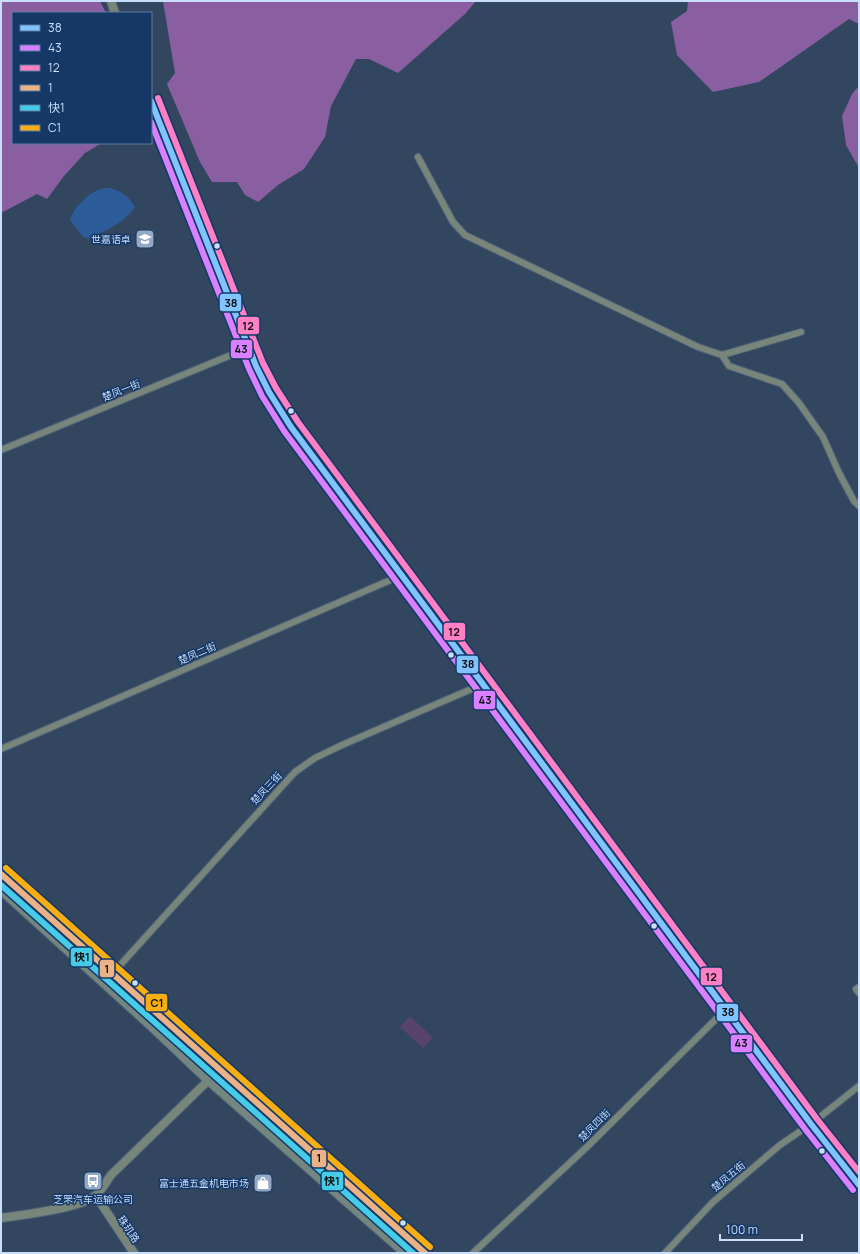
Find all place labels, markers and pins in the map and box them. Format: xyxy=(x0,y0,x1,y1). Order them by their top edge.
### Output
school or university icon: 世嘉语卓 xyxy=(134,228,156,250)
place label: 世嘉语卓 xyxy=(91,232,131,246)
unlabelled marker xyxy=(212,241,222,251)
unlabelled marker xyxy=(286,406,296,416)
unlabelled marker xyxy=(446,650,456,660)
unlabelled marker xyxy=(649,921,659,931)
unlabelled marker xyxy=(130,978,140,988)
unlabelled marker xyxy=(817,1146,827,1156)
bus stop icon: 芝罘汽车运输公司 xyxy=(82,1170,104,1192)
shop icon: 富士通五金机电市场 xyxy=(252,1172,274,1194)
place label: 富士通五金机电市场 xyxy=(159,1176,249,1190)
place label: 芝罘汽车运输公司 xyxy=(53,1192,133,1206)
unlabelled marker xyxy=(398,1218,408,1228)

